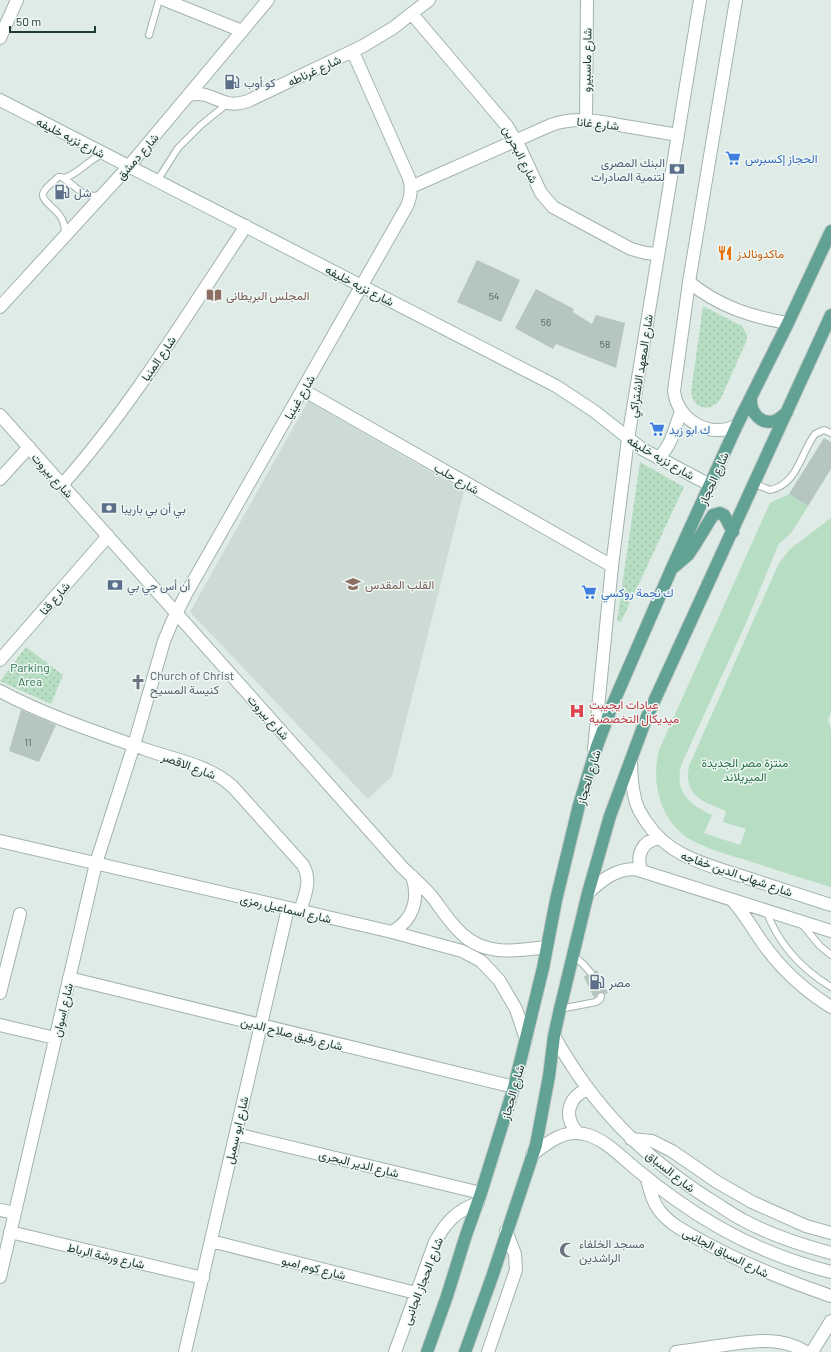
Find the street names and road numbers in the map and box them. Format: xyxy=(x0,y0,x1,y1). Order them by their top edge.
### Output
street label: شارع ماسبيرو xyxy=(578,28,597,92)
street label: شارع غرناطه xyxy=(285,52,344,91)
street label: شارع نزيه خليفه xyxy=(33,114,108,163)
street label: شارع غانا xyxy=(576,114,620,135)
street label: شارع البحرين xyxy=(498,123,541,186)
street label: شارع دمشق xyxy=(113,130,163,184)
street label: شارع نزيه خليفه xyxy=(322,262,397,311)
street label: شارع المعهد الاشتراكي xyxy=(625,313,659,419)
street label: شارع المنيا xyxy=(138,333,181,385)
street label: شارع غينيا xyxy=(281,372,320,423)
street label: شارع نزيه خليفه xyxy=(623,432,697,485)
street label: شارع الحجاز xyxy=(695,449,734,509)
street label: شارع بيروت xyxy=(27,450,77,502)
street label: شارع حلب xyxy=(431,460,482,499)
street label: شارع قنا xyxy=(36,579,74,619)
street label: شارع بيروت xyxy=(243,692,293,744)
street label: شارع الاقصر xyxy=(158,748,218,784)
street label: شارع الحجاز xyxy=(573,748,606,808)
street label: شارع شهاب الدين خفاجه xyxy=(678,847,795,902)
street label: شارع اسماعيل رمزى xyxy=(238,891,333,928)
street label: شارع اسوان xyxy=(49,982,78,1039)
street label: شارع رفيق صلاح الدين xyxy=(239,1014,344,1055)
street label: شارع الحجاز xyxy=(497,1063,529,1123)
street label: شارع ابو سمبل xyxy=(221,1095,254,1166)
street label: شارع الدير البحرى xyxy=(317,1146,400,1183)
street label: شارع السباق xyxy=(642,1147,698,1197)
street label: شارع السباق الجانبى xyxy=(679,1224,771,1282)
street label: شارع الحجاز الجانبى xyxy=(399,1235,448,1328)
street label: شارع ورشة الرباط xyxy=(65,1239,146,1274)
street label: شارع كوم امبو xyxy=(280,1252,347,1285)

